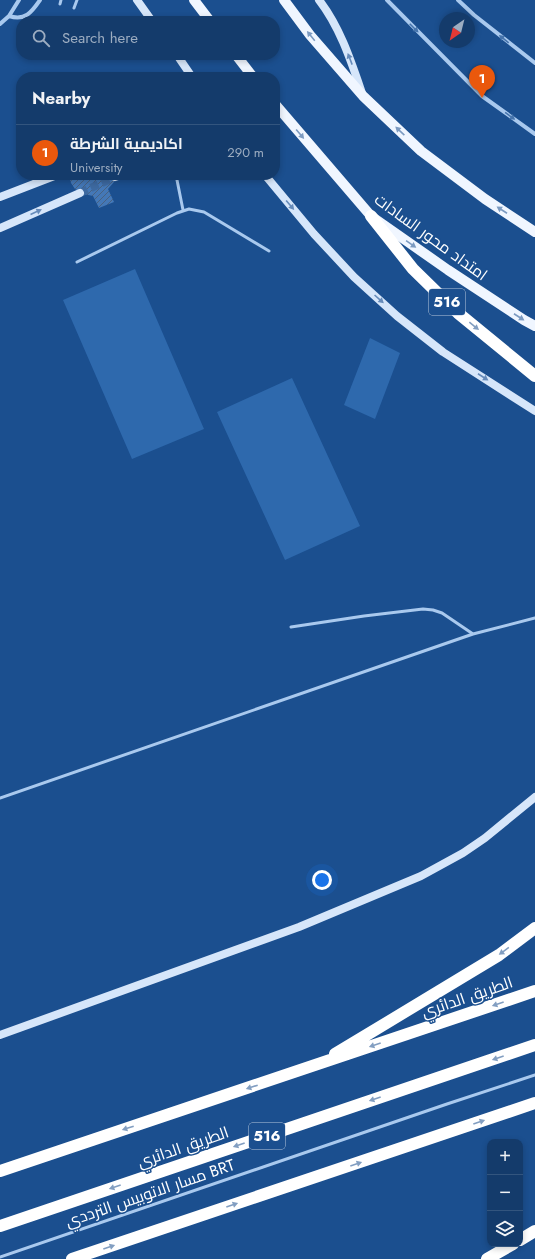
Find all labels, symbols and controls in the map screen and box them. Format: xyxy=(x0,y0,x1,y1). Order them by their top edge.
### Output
north arrow xyxy=(439,12,475,48)
search box xyxy=(16,16,280,60)
one-way arrow xyxy=(409,23,419,33)
icon: search xyxy=(30,27,52,49)
text: Search here xyxy=(62,27,138,49)
one-way arrow xyxy=(307,30,316,41)
one-way arrow xyxy=(499,35,510,44)
one-way arrow xyxy=(346,53,352,65)
pin: 1 xyxy=(469,65,495,98)
text: Nearby xyxy=(32,86,90,110)
one-way arrow xyxy=(504,112,515,120)
one-way arrow xyxy=(395,126,405,135)
one-way arrow xyxy=(295,128,304,139)
text: اكاديمية الشرطة xyxy=(70,133,183,155)
text: 1 xyxy=(42,143,48,162)
text: 290 m xyxy=(227,143,264,162)
text: University xyxy=(70,158,122,177)
street label: امتداد محور السادات xyxy=(370,188,492,286)
one-way arrow xyxy=(285,200,294,210)
one-way arrow xyxy=(496,207,508,214)
one-way arrow xyxy=(30,209,41,215)
one-way arrow xyxy=(406,240,416,248)
road number: 516 xyxy=(429,289,465,315)
one-way arrow xyxy=(374,295,384,304)
one-way arrow xyxy=(513,313,525,320)
one-way arrow xyxy=(469,322,479,330)
one-way arrow xyxy=(477,374,489,381)
your location xyxy=(312,870,332,890)
one-way arrow xyxy=(498,947,509,955)
street label: الطريق الدائري xyxy=(418,971,516,1025)
one-way arrow xyxy=(492,1001,504,1007)
one-way arrow xyxy=(369,1043,381,1049)
one-way arrow xyxy=(492,1055,504,1061)
one-way arrow xyxy=(245,1084,257,1090)
one-way arrow xyxy=(369,1096,381,1102)
one-way arrow xyxy=(473,1119,485,1125)
street label: الطريق الدائري xyxy=(134,1121,232,1175)
road number: 516 xyxy=(249,1123,285,1149)
one-way arrow xyxy=(122,1125,134,1131)
map controls xyxy=(487,1139,523,1247)
button: + xyxy=(487,1139,523,1175)
one-way arrow xyxy=(232,1143,244,1149)
street label: مسار الاتوبيس الترددي BRT xyxy=(62,1153,239,1235)
one-way arrow xyxy=(350,1160,362,1166)
button: − xyxy=(487,1175,523,1211)
one-way arrow xyxy=(109,1184,121,1190)
one-way arrow xyxy=(227,1202,239,1208)
button: layers xyxy=(487,1211,523,1247)
one-way arrow xyxy=(104,1243,116,1249)

